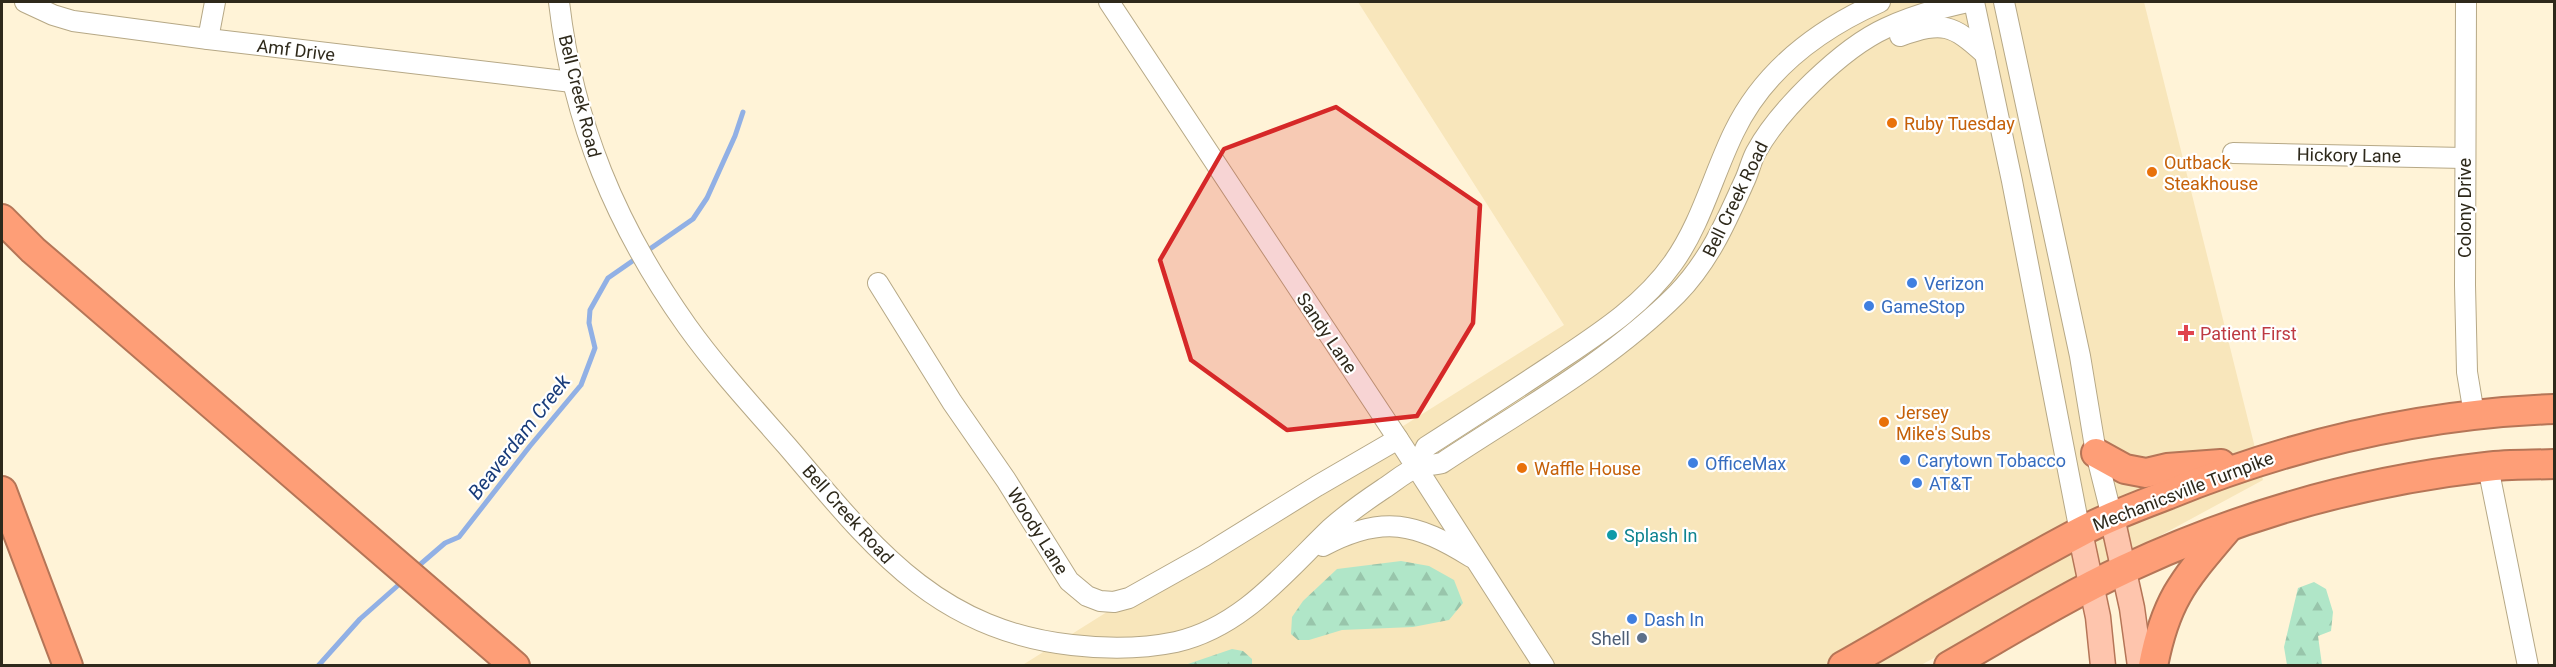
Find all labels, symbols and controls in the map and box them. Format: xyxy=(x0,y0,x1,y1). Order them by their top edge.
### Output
street label: Bell Creek Road xyxy=(555,33,605,159)
street label: Amf Drive xyxy=(256,35,336,65)
place label: Ruby Tuesday xyxy=(1904,113,2015,134)
marker: Ruby Tuesday xyxy=(1885,116,1899,130)
street label: Bell Creek Road xyxy=(1698,138,1772,260)
street label: Hickory Lane xyxy=(2297,144,2401,166)
place label: Outback Steakhouse xyxy=(2164,152,2258,194)
street label: Colony Drive xyxy=(2454,158,2475,258)
marker: Outback Steakhouse xyxy=(2145,165,2159,179)
place label: Verizon xyxy=(1924,273,1984,294)
marker: Verizon xyxy=(1905,276,1919,290)
street label: Sandy Lane xyxy=(1292,289,1362,377)
place label: GameStop xyxy=(1881,296,1965,317)
marker: GameStop xyxy=(1862,299,1876,313)
place label: Patient First xyxy=(2200,323,2297,344)
marker: Patient First xyxy=(2177,324,2195,342)
water label: Beaverdam Creek xyxy=(463,369,576,504)
place label: Jersey Mike's Subs xyxy=(1896,402,1991,444)
marker: Jersey Mike's Subs xyxy=(1877,415,1891,429)
street label: Mechanicsville Turnpike xyxy=(2090,447,2276,535)
place label: Carytown Tobacco xyxy=(1917,450,2066,471)
place label: OfficeMax xyxy=(1705,453,1786,474)
marker: Carytown Tobacco xyxy=(1898,453,1912,467)
marker: OfficeMax xyxy=(1686,456,1700,470)
place label: Waffle House xyxy=(1534,458,1641,479)
street label: Bell Creek Road xyxy=(798,460,898,568)
marker: Waffle House xyxy=(1515,461,1529,475)
place label: AT&T xyxy=(1929,473,1973,494)
marker: AT&T xyxy=(1910,476,1924,490)
street label: Woody Lane xyxy=(1003,484,1073,578)
place label: Splash In xyxy=(1624,525,1697,546)
marker: Splash In xyxy=(1605,528,1619,542)
place label: Dash In xyxy=(1644,609,1704,630)
marker: Dash In xyxy=(1625,612,1639,626)
place label: Shell xyxy=(1591,628,1630,649)
marker: Shell xyxy=(1635,631,1649,645)

